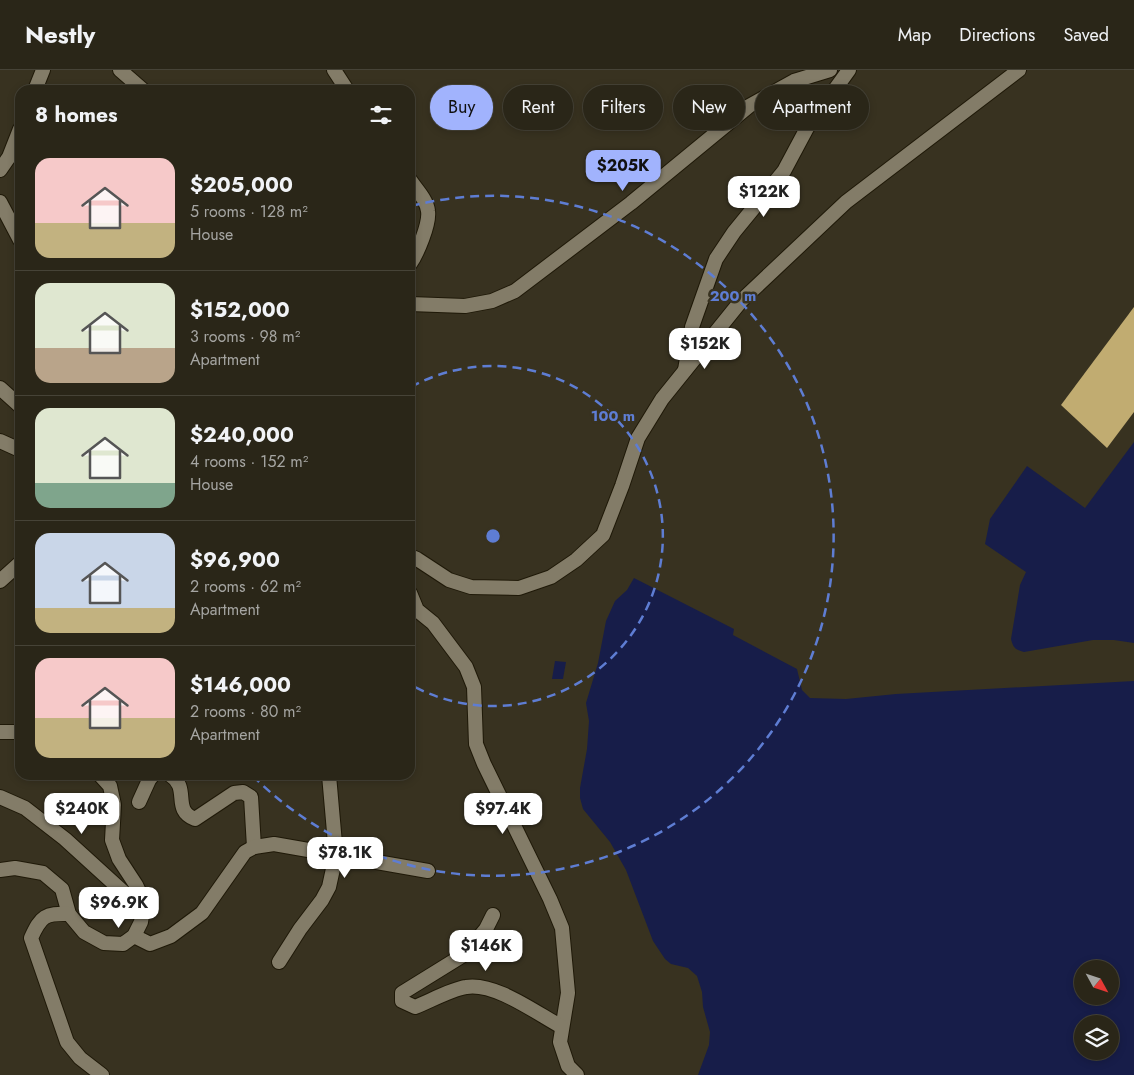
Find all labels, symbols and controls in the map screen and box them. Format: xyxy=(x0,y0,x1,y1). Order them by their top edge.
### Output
text: Nestly xyxy=(25,17,95,52)
text: Map xyxy=(898,22,931,48)
text: Directions xyxy=(959,22,1035,48)
text: Saved xyxy=(1063,22,1109,48)
chip: Buy xyxy=(430,85,493,130)
chip: Rent xyxy=(503,85,573,130)
chip: Filters xyxy=(583,85,663,130)
chip: New xyxy=(673,85,745,130)
chip: Apartment xyxy=(755,85,869,130)
text: 8 homes xyxy=(35,100,118,130)
icon: filters xyxy=(367,101,395,129)
pin: $205K xyxy=(588,150,658,192)
text: $205K xyxy=(597,154,649,177)
text: $205,000 xyxy=(190,170,293,200)
pin: $122K xyxy=(729,176,799,218)
icon: home xyxy=(75,178,135,238)
text: $122K xyxy=(739,180,789,203)
text: 5 rooms · 128 m² xyxy=(190,200,308,223)
text: House xyxy=(190,223,233,246)
text: 200 m xyxy=(710,285,756,307)
text: $152,000 xyxy=(190,295,290,325)
icon: home xyxy=(75,303,135,363)
text: 3 rooms · 98 m² xyxy=(190,325,300,348)
pin: $152K xyxy=(670,328,740,370)
text: $152K xyxy=(680,332,730,355)
text: Apartment xyxy=(190,348,260,371)
text: 100 m xyxy=(591,405,635,427)
text: $240,000 xyxy=(190,420,294,450)
icon: home xyxy=(75,428,135,488)
text: 4 rooms · 152 m² xyxy=(190,450,308,473)
text: House xyxy=(190,473,233,496)
centre of rings xyxy=(484,527,502,545)
text: $96,900 xyxy=(190,545,280,575)
icon: home xyxy=(75,553,135,613)
text: 2 rooms · 62 m² xyxy=(190,575,301,598)
text: Apartment xyxy=(190,598,260,621)
text: $146,000 xyxy=(190,670,291,700)
icon: home xyxy=(75,678,135,738)
text: 2 rooms · 80 m² xyxy=(190,700,301,723)
text: Apartment xyxy=(190,723,260,746)
pin: $240K xyxy=(47,792,117,835)
pin: $97.4K xyxy=(462,792,544,835)
text: $240K xyxy=(55,797,109,820)
text: $97.4K xyxy=(475,797,531,820)
pin: $78.1K xyxy=(304,836,386,879)
text: $78.1K xyxy=(318,841,372,864)
pin: $96.9K xyxy=(78,886,160,929)
text: $96.9K xyxy=(90,891,148,914)
pin: $146K xyxy=(451,930,521,972)
text: $146K xyxy=(460,934,512,957)
north arrow xyxy=(1074,960,1119,1005)
map controls xyxy=(1074,960,1119,1060)
button: layers xyxy=(1074,1015,1119,1060)

